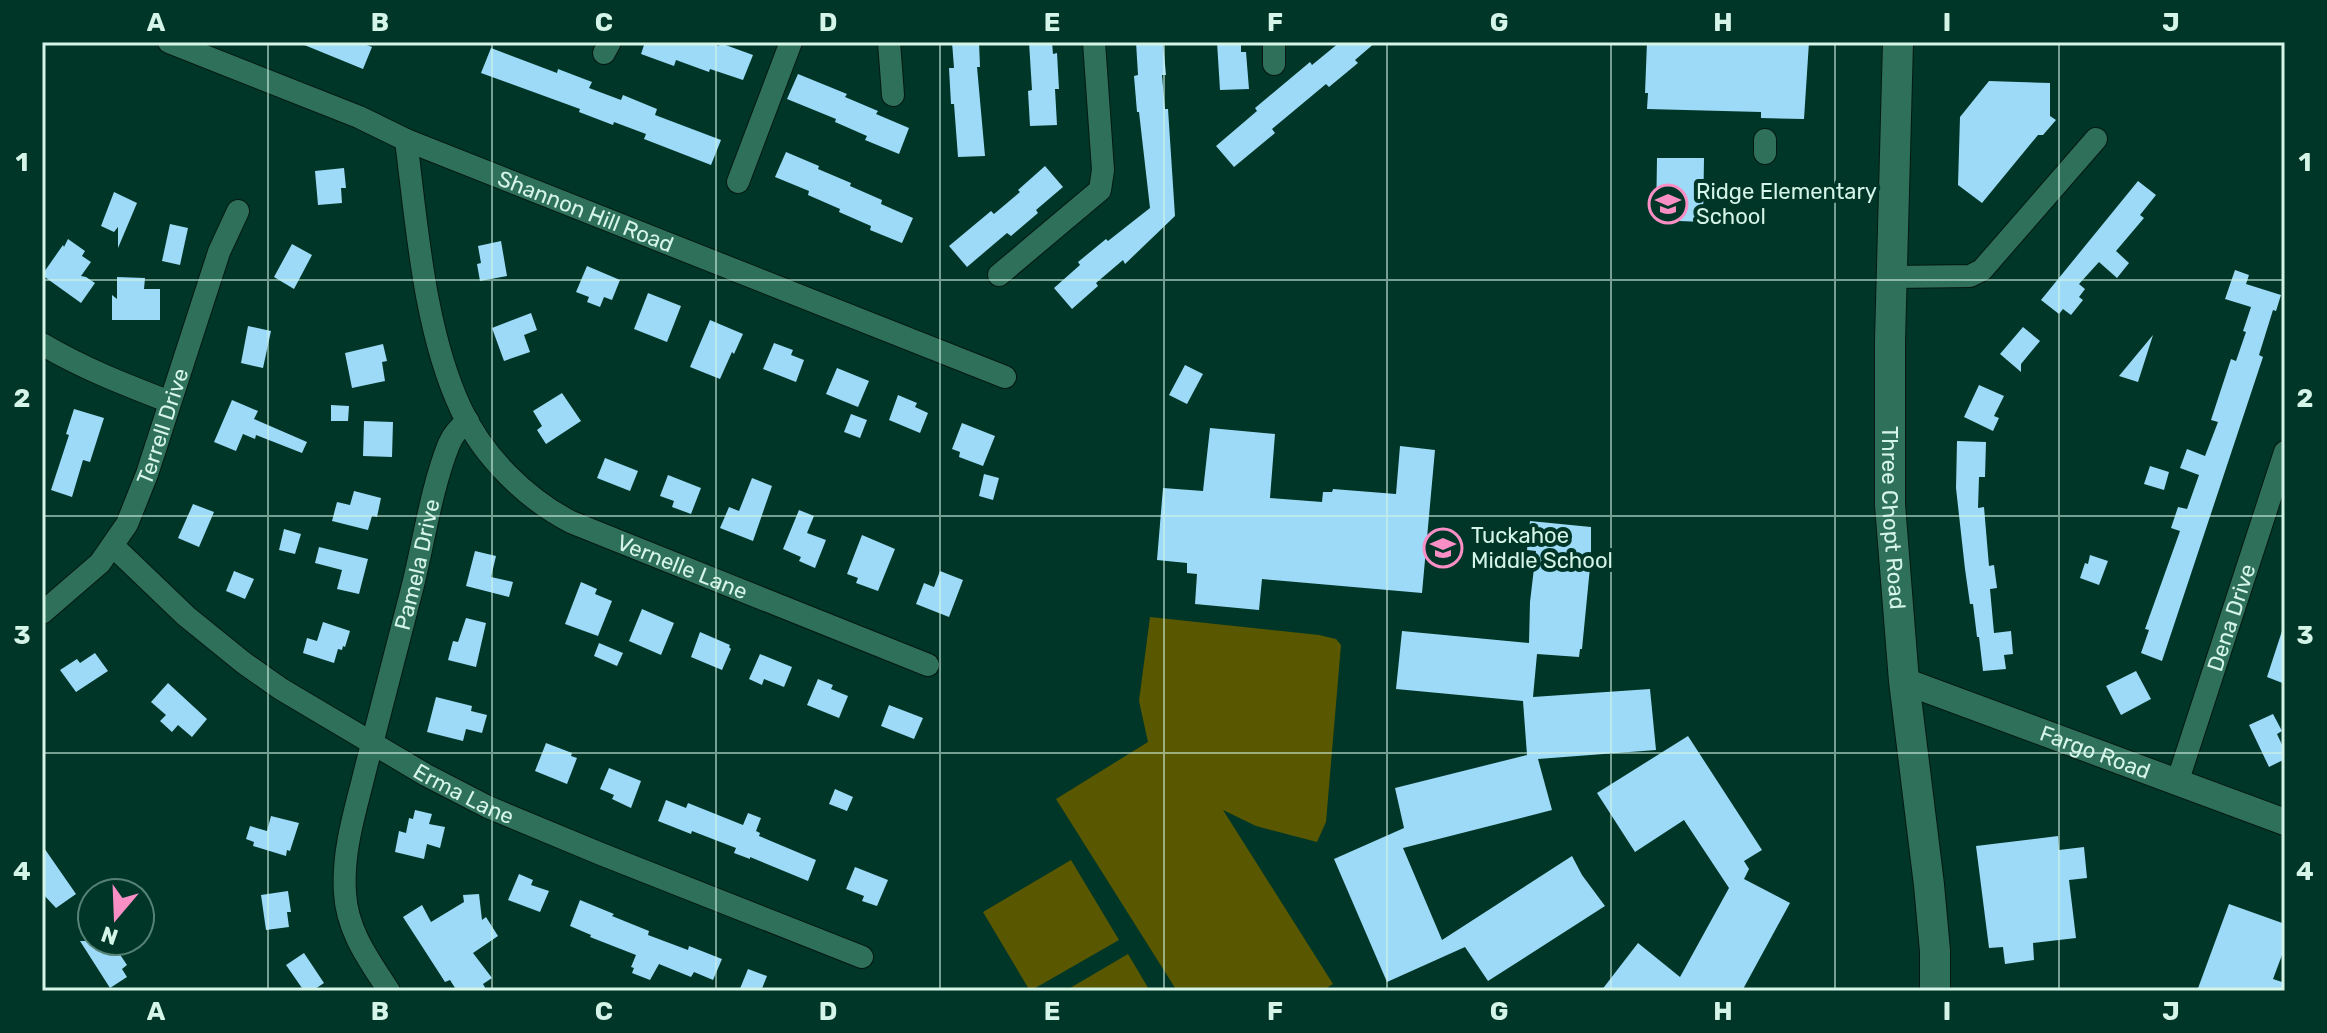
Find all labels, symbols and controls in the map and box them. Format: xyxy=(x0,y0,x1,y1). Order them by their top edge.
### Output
text: A xyxy=(147,7,166,38)
text: B xyxy=(371,7,389,38)
text: C xyxy=(595,7,613,38)
text: D xyxy=(819,7,837,38)
text: E xyxy=(1044,7,1060,38)
text: F xyxy=(1267,7,1283,38)
text: G xyxy=(1490,7,1508,38)
text: H xyxy=(1713,7,1733,38)
text: I xyxy=(1943,7,1951,38)
text: J xyxy=(2162,7,2180,38)
text: 1 xyxy=(16,147,28,178)
text: 1 xyxy=(2299,147,2311,178)
street label: Shannon Hill Road xyxy=(494,165,677,259)
place label: Ridge Elementary School xyxy=(1696,178,1877,230)
school or university icon: Ridge Elementary School xyxy=(1647,183,1689,225)
street label: Terrell Drive xyxy=(131,365,194,489)
text: 2 xyxy=(14,383,30,414)
text: 2 xyxy=(2297,383,2313,414)
street label: Three Chopt Road xyxy=(1876,426,1911,611)
street label: Pamela Drive xyxy=(389,496,446,633)
place label: Tuckahoe Middle School xyxy=(1471,522,1613,574)
school or university icon: Tuckahoe Middle School xyxy=(1422,527,1464,569)
street label: Vernelle Lane xyxy=(613,529,751,605)
street label: Dena Drive xyxy=(2201,561,2262,675)
text: 3 xyxy=(13,620,31,651)
text: 3 xyxy=(2296,620,2314,651)
street label: Fargo Road xyxy=(2036,720,2154,785)
street label: Erma Lane xyxy=(408,758,518,830)
text: 4 xyxy=(13,856,31,887)
text: 4 xyxy=(2296,856,2314,887)
north arrow xyxy=(76,877,156,957)
text: N xyxy=(98,920,122,951)
text: A xyxy=(147,996,166,1027)
text: B xyxy=(371,996,389,1027)
text: C xyxy=(595,996,613,1027)
text: D xyxy=(819,996,837,1027)
text: E xyxy=(1044,996,1060,1027)
text: F xyxy=(1267,996,1283,1027)
text: G xyxy=(1490,996,1508,1027)
text: H xyxy=(1713,996,1733,1027)
text: I xyxy=(1943,996,1951,1027)
text: J xyxy=(2162,996,2180,1027)

